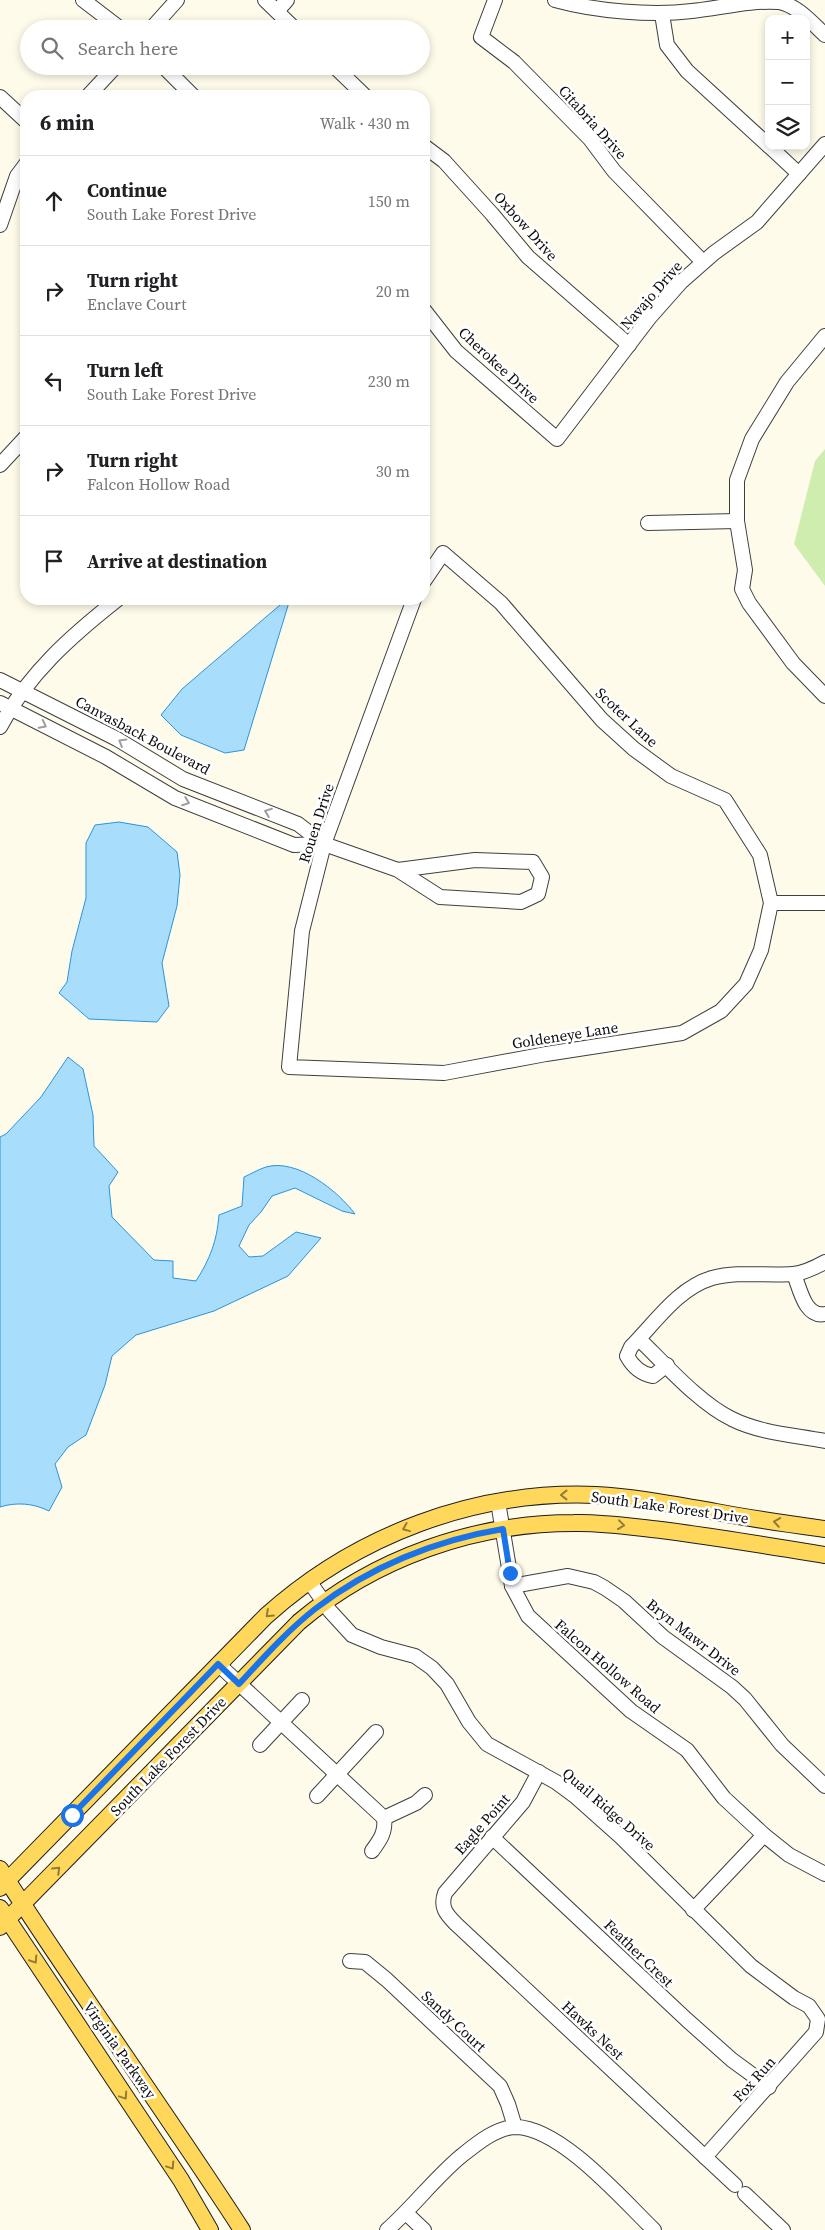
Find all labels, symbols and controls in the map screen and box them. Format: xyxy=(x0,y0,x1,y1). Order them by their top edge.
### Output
map controls xyxy=(765,15,810,150)
button: + xyxy=(765,15,810,60)
search box xyxy=(20,20,430,75)
icon: search xyxy=(38,34,66,62)
text: Search here xyxy=(78,35,178,61)
button: − xyxy=(765,60,810,105)
street label: Citabria Drive xyxy=(554,80,632,164)
button: layers xyxy=(765,105,810,150)
text: 6 min xyxy=(40,108,95,137)
text: Walk · 430 m xyxy=(320,112,410,134)
text: Continue xyxy=(87,177,167,203)
icon: ahead xyxy=(40,187,68,215)
street label: Oxbow Drive xyxy=(489,187,563,265)
text: 150 m xyxy=(368,190,410,212)
text: South Lake Forest Drive xyxy=(87,203,256,225)
street label: Navajo Drive xyxy=(615,256,687,334)
text: Turn right xyxy=(87,267,178,293)
icon: right xyxy=(40,277,68,305)
text: 20 m xyxy=(376,280,410,302)
text: Enclave Court xyxy=(87,293,186,315)
street label: Cherokee Drive xyxy=(454,322,544,408)
text: Turn left xyxy=(87,357,163,383)
icon: left xyxy=(40,367,68,395)
text: 230 m xyxy=(368,370,410,392)
text: South Lake Forest Drive xyxy=(87,383,256,405)
text: Turn right xyxy=(87,447,178,473)
icon: right xyxy=(40,457,68,485)
text: 30 m xyxy=(376,460,410,482)
text: Falcon Hollow Road xyxy=(87,473,230,495)
icon: arrive xyxy=(40,547,68,575)
text: Arrive at destination xyxy=(87,548,267,574)
street label: Scoter Lane xyxy=(591,682,663,752)
street label: Canvasback Boulevard xyxy=(72,691,215,780)
one-way arrow xyxy=(38,719,47,729)
one-way arrow xyxy=(118,739,127,749)
street label: Rouen Drive xyxy=(293,780,339,866)
one-way arrow xyxy=(181,796,190,807)
one-way arrow xyxy=(264,808,273,818)
street label: Goldeneye Lane xyxy=(510,1016,620,1054)
street label: South Lake Forest Drive xyxy=(590,1486,750,1528)
one-way arrow xyxy=(560,1490,568,1500)
one-way arrow xyxy=(772,1517,781,1527)
one-way arrow xyxy=(617,1519,625,1530)
one-way arrow xyxy=(402,1522,411,1533)
route end xyxy=(499,1562,522,1585)
street label: Bryn Mawr Drive xyxy=(643,1594,746,1681)
one-way arrow xyxy=(265,1608,274,1617)
street label: Falcon Hollow Road xyxy=(551,1614,666,1718)
street label: South Lake Forest Drive xyxy=(105,1691,231,1820)
street label: Quail Ridge Drive xyxy=(558,1763,660,1856)
street label: Eagle Point xyxy=(450,1789,515,1859)
route start xyxy=(61,1804,84,1827)
one-way arrow xyxy=(51,1867,60,1876)
street label: Feather Crest xyxy=(600,1914,678,1992)
one-way arrow xyxy=(28,1955,37,1964)
street label: Sandy Court xyxy=(417,1985,491,2057)
street label: Hawks Nest xyxy=(557,1996,629,2064)
street label: Virginia Parkway xyxy=(79,1997,162,2103)
street label: Fox Run xyxy=(728,2052,780,2106)
one-way arrow xyxy=(118,2090,127,2099)
one-way arrow xyxy=(165,2160,174,2170)

